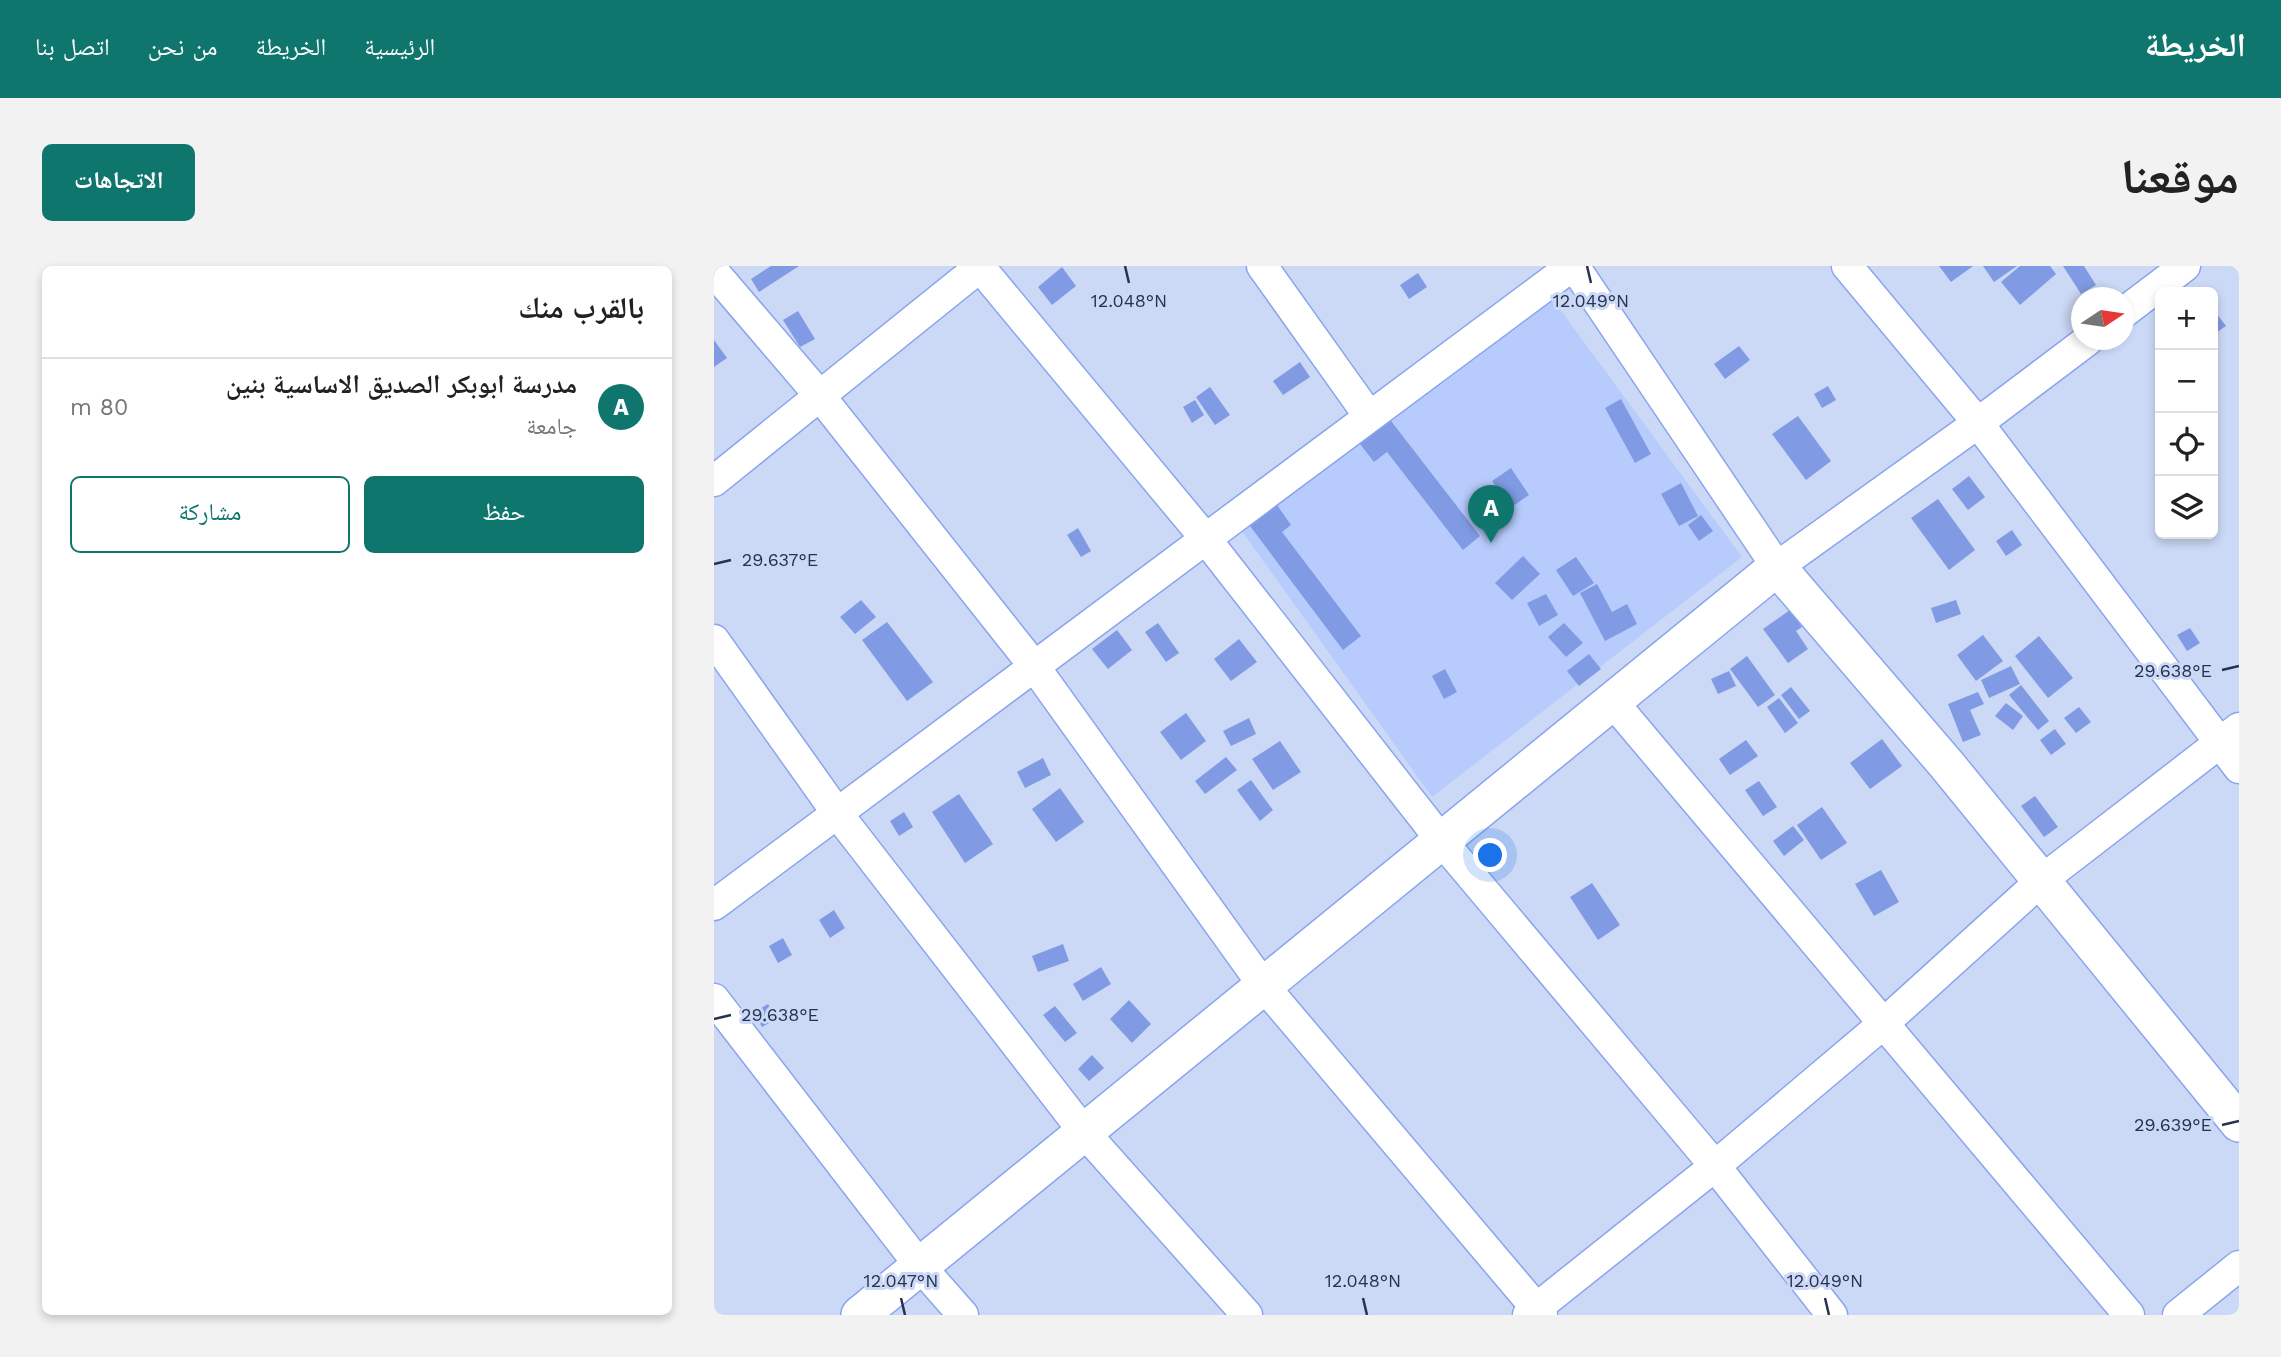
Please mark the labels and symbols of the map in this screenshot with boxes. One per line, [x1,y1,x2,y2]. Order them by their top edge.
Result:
north arrow [2071,287,2134,350]
text: 12.048°N [1091,290,1167,311]
text: 12.049°N [1553,290,1629,311]
pin: A [1468,485,1514,543]
text: 29.637°E [742,549,818,570]
text: 29.638°E [2134,660,2212,681]
your location [1473,838,1507,872]
text: 29.638°E [741,1004,819,1025]
text: 29.639°E [2134,1114,2212,1135]
text: 12.047°N [864,1270,938,1291]
text: 12.048°N [1325,1270,1401,1291]
text: 12.049°N [1787,1270,1863,1291]

